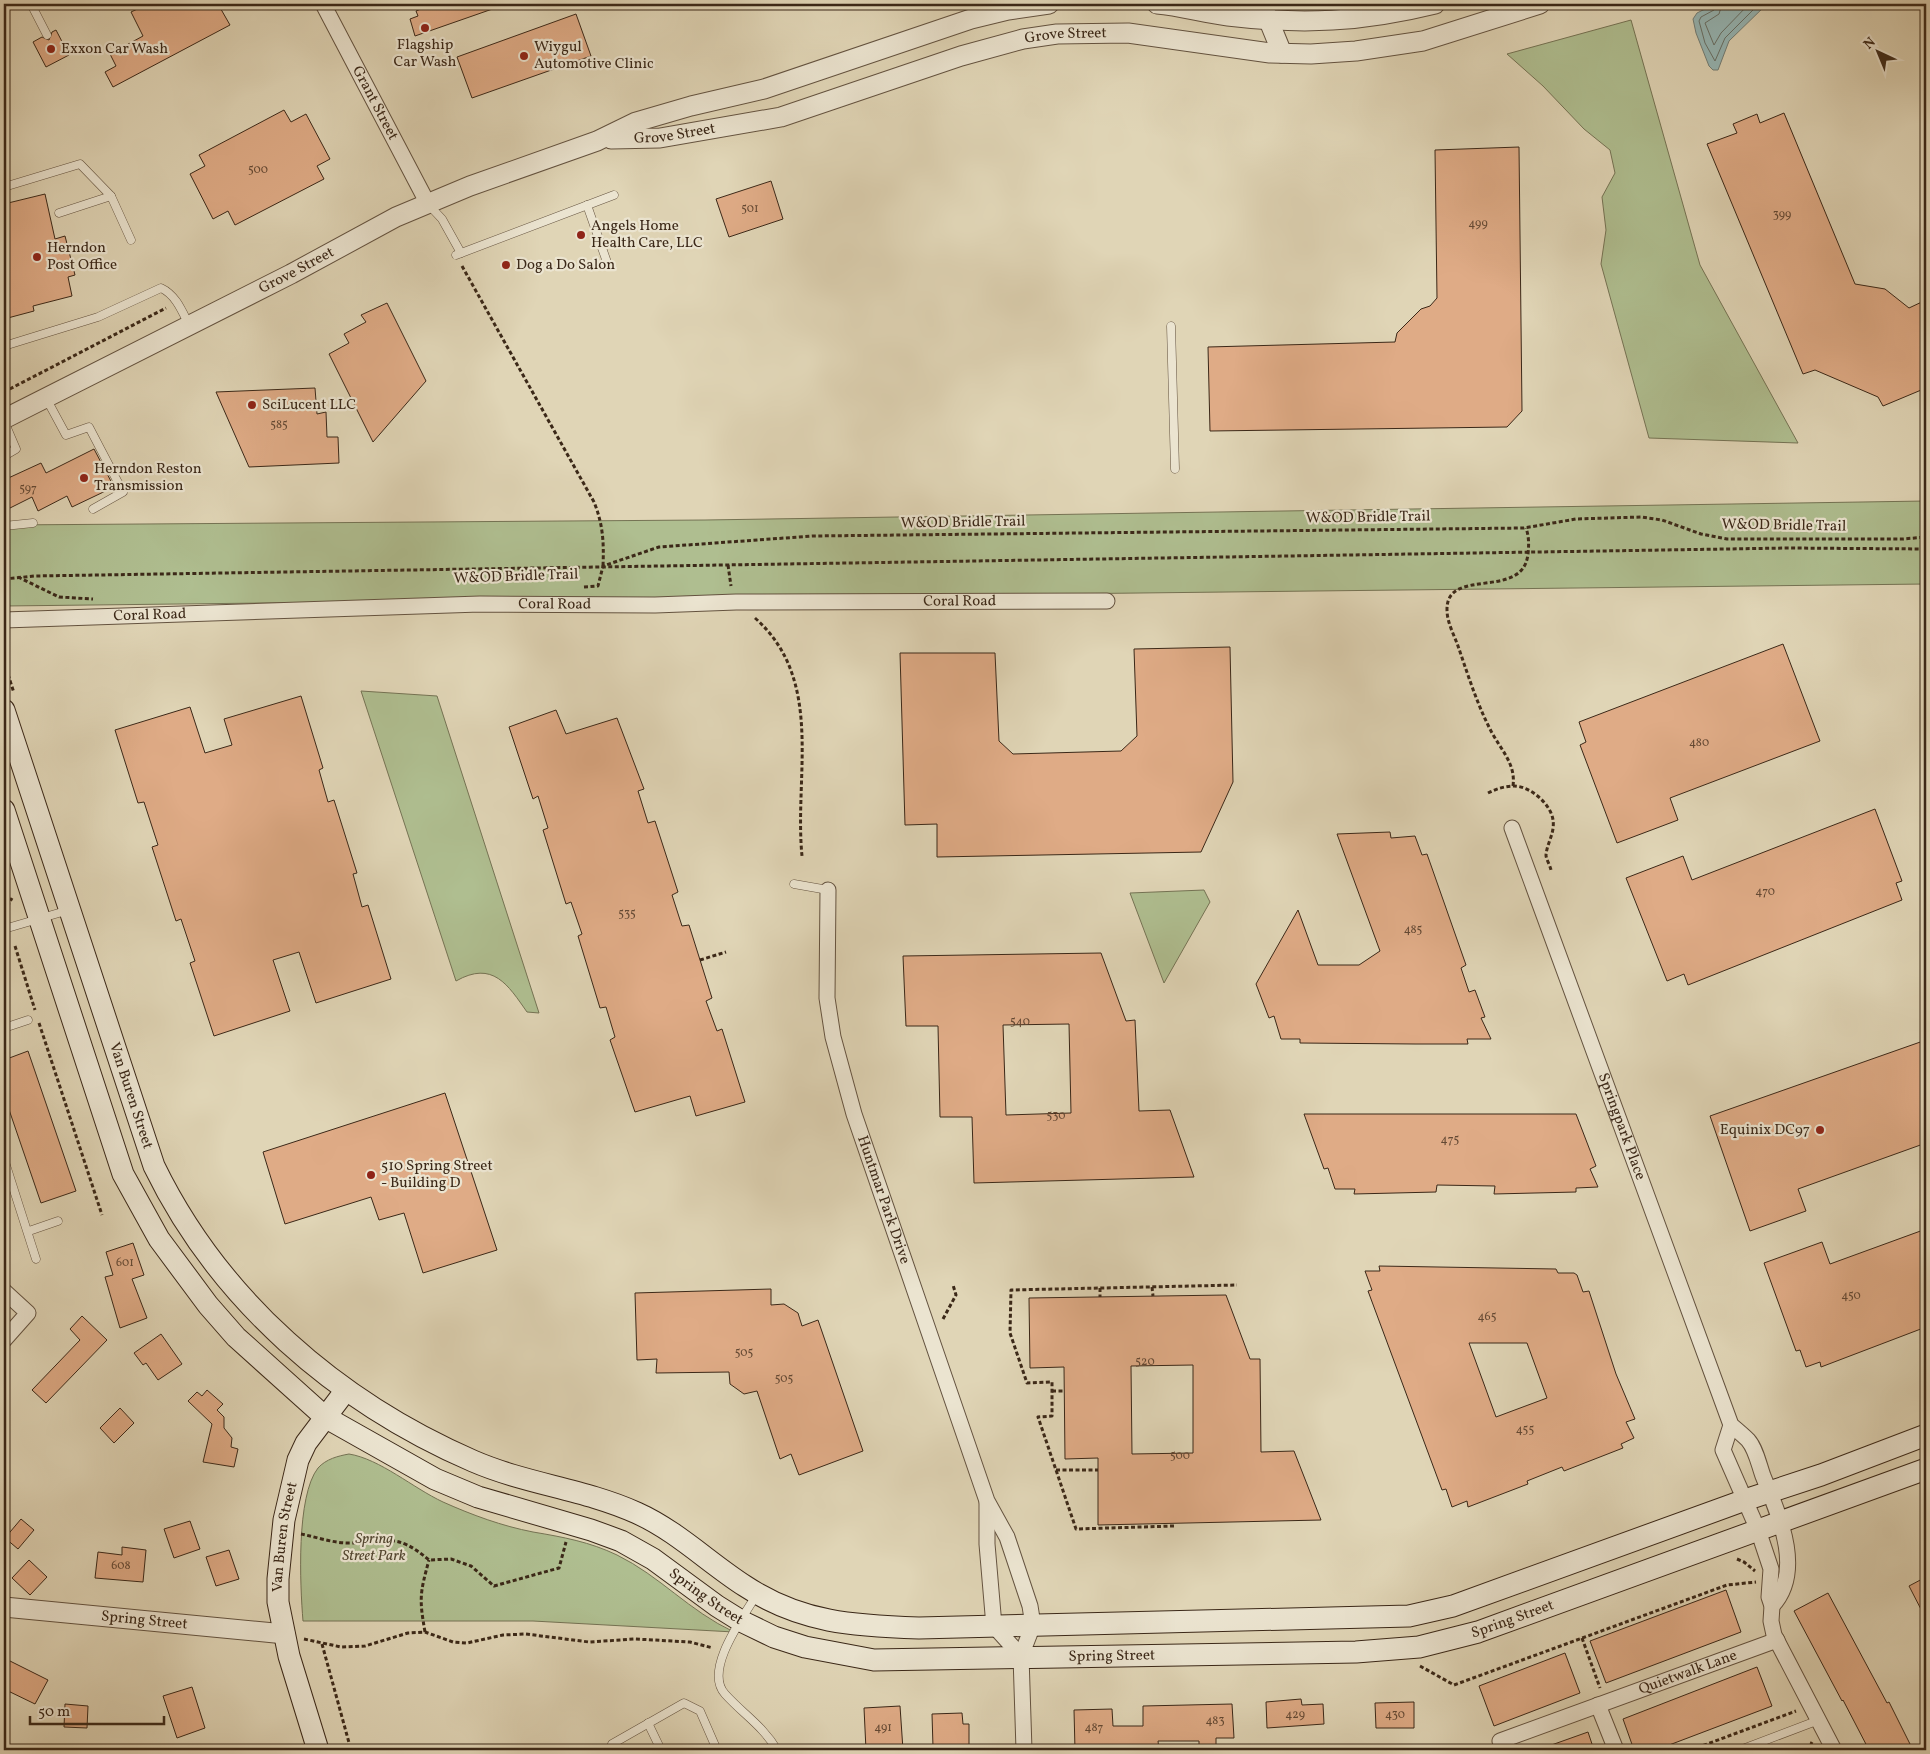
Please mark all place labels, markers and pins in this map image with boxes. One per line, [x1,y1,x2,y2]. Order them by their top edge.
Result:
marker: Flagship Car Wash [419,22,431,34]
place label: Flagship Car Wash [394,35,457,73]
place label: Wiygul Automotive Clinic [534,37,654,75]
place label: Exxon Car Wash [61,39,168,60]
marker: Exxon Car Wash [45,43,57,55]
marker: Wiygul Automotive Clinic [518,50,530,62]
place label: Angels Home Health Care, LLC [591,216,703,254]
marker: Angels Home Health Care, LLC [575,229,587,241]
place label: Herndon Post Office [47,238,117,276]
marker: Herndon Post Office [31,251,43,263]
place label: Dog a Do Salon [516,255,615,276]
marker: Dog a Do Salon [500,259,512,271]
place label: SciLucent LLC [262,395,356,416]
marker: SciLucent LLC [246,399,258,411]
place label: Herndon Reston Transmission [94,459,202,497]
marker: Herndon Reston Transmission [78,472,90,484]
place label: Equinix DC97 [1720,1120,1810,1141]
marker: Equinix DC97 [1814,1124,1826,1136]
place label: 510 Spring Street - Building D [381,1156,493,1194]
marker: 510 Spring Street - Building D [365,1169,377,1181]

